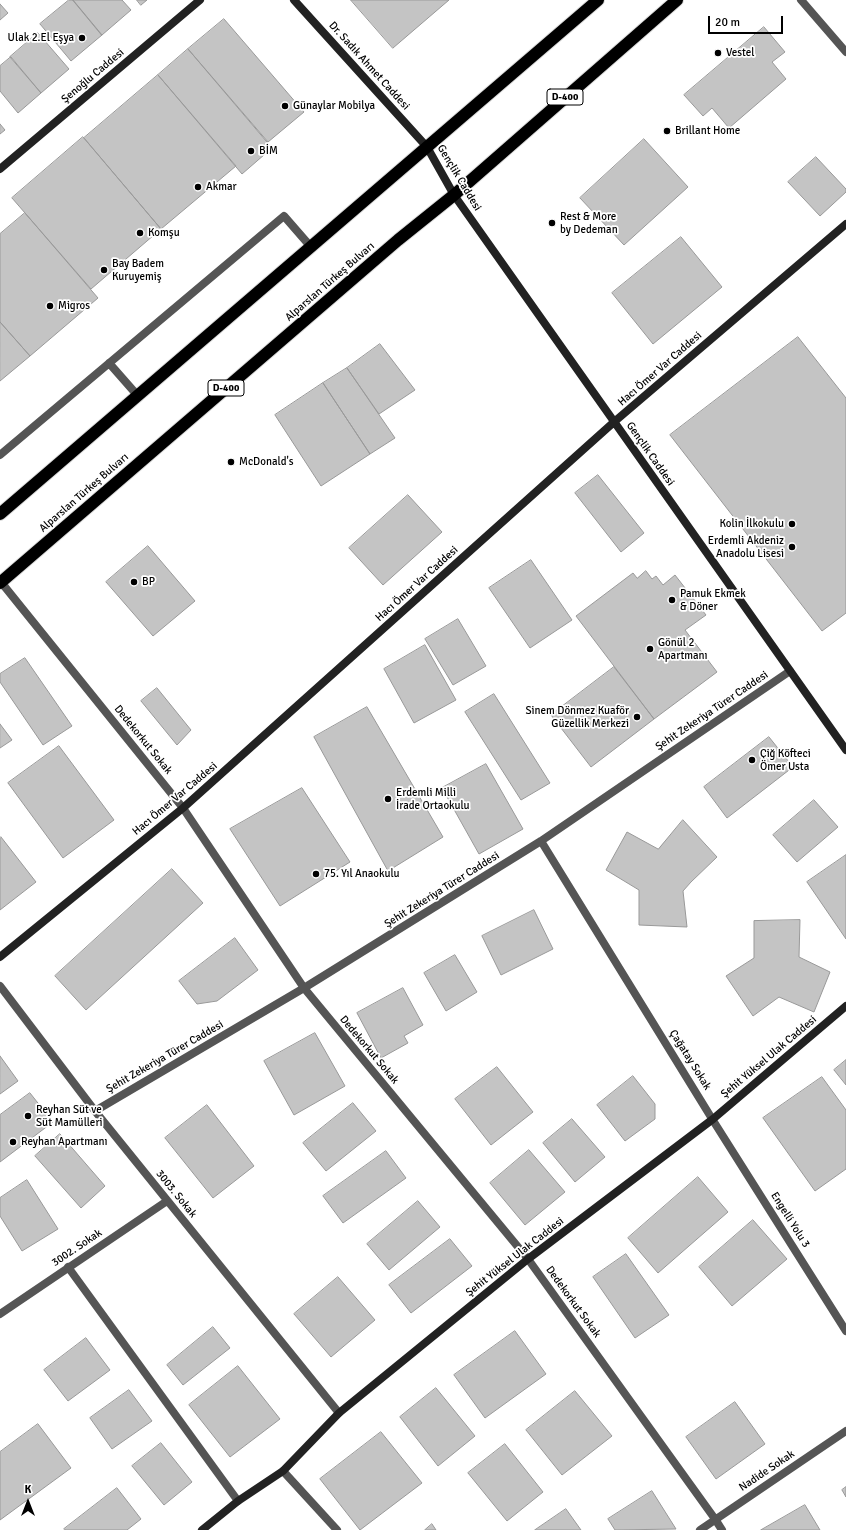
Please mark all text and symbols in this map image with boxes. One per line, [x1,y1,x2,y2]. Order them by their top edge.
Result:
scale bar [710,8,785,34]
text: 20 m [715,15,740,30]
street label: Dr. Sadık Ahmet Caddesi [326,19,412,113]
place label: Ulak 2.El Eşya [8,31,74,45]
marker: Ulak 2.El Eşya [77,33,87,43]
street label: Şenoğlu Caddesi [59,46,127,106]
place label: Vestel [726,46,755,60]
marker: Vestel [713,48,723,58]
road number: D-400 [547,89,583,105]
place label: Günaylar Mobilya [293,99,375,113]
marker: Günaylar Mobilya [280,101,290,111]
place label: Brillant Home [675,124,740,138]
marker: Brillant Home [662,126,672,136]
street label: Gençlik Caddesi [434,142,484,214]
place label: BİM [259,144,278,158]
marker: BİM [246,146,256,156]
place label: Akmar [206,180,237,194]
marker: Akmar [193,182,203,192]
place label: Rest & More by Dedeman [560,210,618,236]
marker: Rest & More by Dedeman [547,218,557,228]
place label: Komşu [148,226,180,240]
marker: Komşu [135,228,145,238]
street label: Alparslan Türkeş Bulvarı [283,240,377,324]
place label: Bay Badem Kuruyemiş [112,257,164,283]
marker: Bay Badem Kuruyemiş [99,265,109,275]
place label: Migros [58,299,90,313]
marker: Migros [45,301,55,311]
street label: Hacı Ömer Var Caddesi [615,329,705,409]
road number: D-400 [208,380,244,396]
street label: Gençlik Caddesi [623,420,677,488]
street label: Alparslan Türkeş Bulvarı [37,451,131,535]
place label: McDonald's [239,455,294,469]
marker: McDonald's [226,457,236,467]
place label: Kolin İlkokulu [719,517,784,531]
marker: Kolin İlkokulu [787,519,797,529]
place label: Erdemli Akdeniz Anadolu Lisesi [708,534,784,560]
marker: Erdemli Akdeniz Anadolu Lisesi [787,542,797,552]
street label: Hacı Ömer Var Caddesi [373,543,461,625]
place label: BP [142,575,155,589]
marker: BP [129,577,139,587]
place label: Pamuk Ekmek & Döner [680,587,746,613]
marker: Pamuk Ekmek & Döner [667,595,677,605]
place label: Gönül 2 Apartmanı [658,636,708,662]
marker: Gönül 2 Apartmanı [645,644,655,654]
street label: Şehit Zekeriya Türer Caddesi [653,668,771,754]
street label: Dedekorkut Sokak [111,703,175,777]
place label: Sinem Dönmez Kuaför Güzellik Merkezi [525,704,629,730]
marker: Sinem Dönmez Kuaför Güzellik Merkezi [632,712,642,722]
place label: Çiğ Köfteci Ömer Usta [760,747,811,773]
marker: Çiğ Köfteci Ömer Usta [747,755,757,765]
street label: Hacı Ömer Var Caddesi [130,760,220,838]
place label: Erdemli Milli İrade Ortaokulu [396,786,470,812]
marker: Erdemli Milli İrade Ortaokulu [383,794,393,804]
street label: Şehit Zekeriya Türer Caddesi [382,849,502,931]
place label: 75. Yıl Anaokulu [324,867,400,881]
marker: 75. Yıl Anaokulu [311,869,321,879]
street label: Dedekorkut Sokak [337,1013,401,1087]
street label: Şehit Yüksel Ulak Caddesi [719,1013,819,1101]
street label: Şehit Zekeriya Türer Caddesi [104,1018,226,1096]
street label: Çağatay Sokak [666,1027,714,1093]
place label: Reyhan Süt ve Süt Mamülleri [36,1103,103,1129]
marker: Reyhan Süt ve Süt Mamülleri [23,1111,33,1121]
place label: Reyhan Apartmanı [21,1135,108,1149]
marker: Reyhan Apartmanı [8,1137,18,1147]
street label: 3003. Sokak [153,1167,199,1221]
street label: Engelli Yolu 3 [768,1190,812,1250]
street label: Şehit Yüksel Ulak Caddesi [463,1215,567,1299]
street label: 3002. Sokak [49,1226,105,1270]
street label: Dedekorkut Sokak [543,1264,603,1340]
street label: Nadide Sokak [737,1448,797,1494]
north arrow [8,1482,48,1522]
text: K [25,1483,31,1496]

